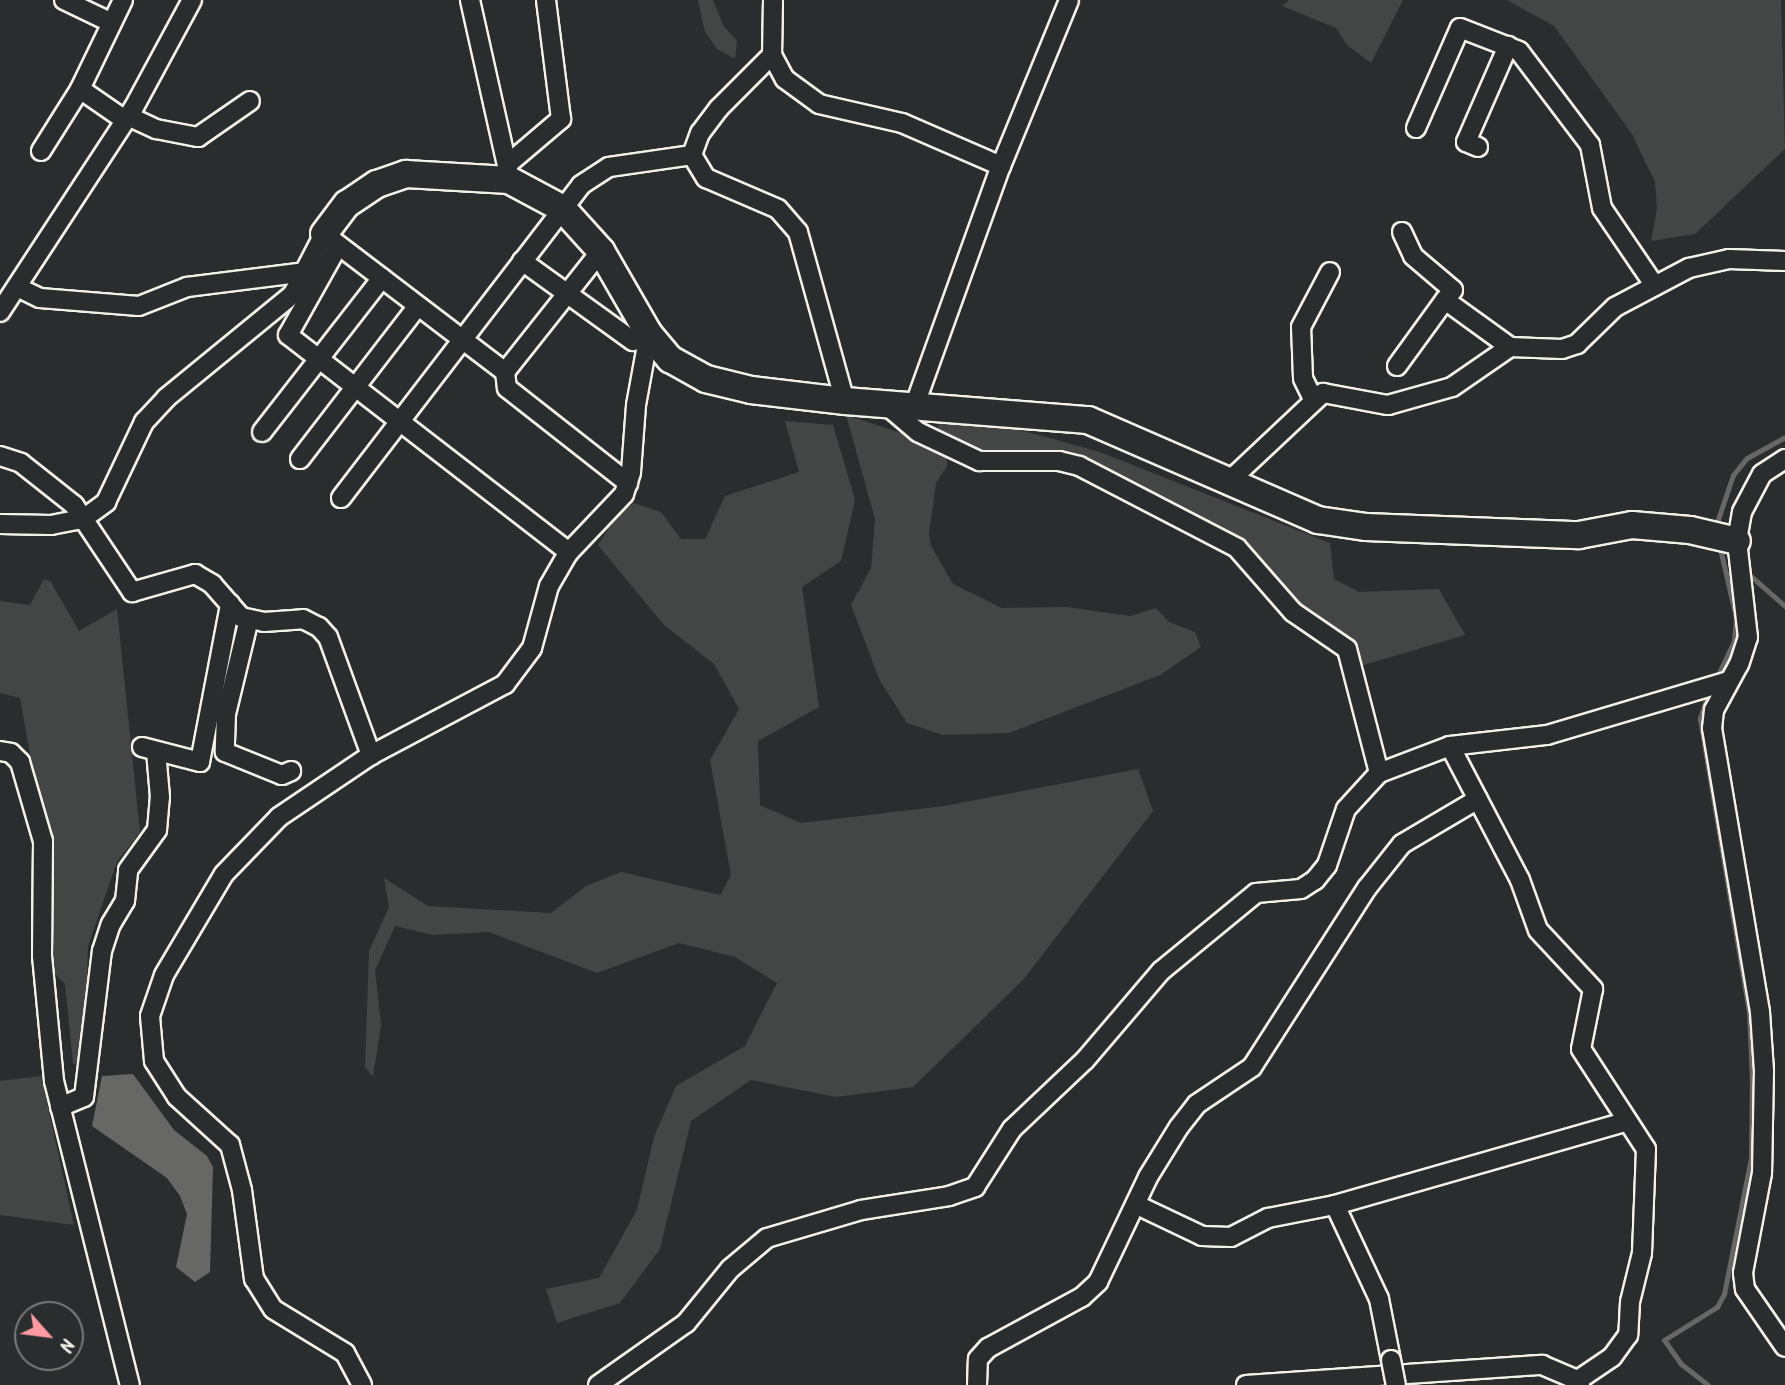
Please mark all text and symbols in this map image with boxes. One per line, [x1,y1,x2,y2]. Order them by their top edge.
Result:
north arrow [14,1301,84,1371]
text: N [50,1333,82,1357]

